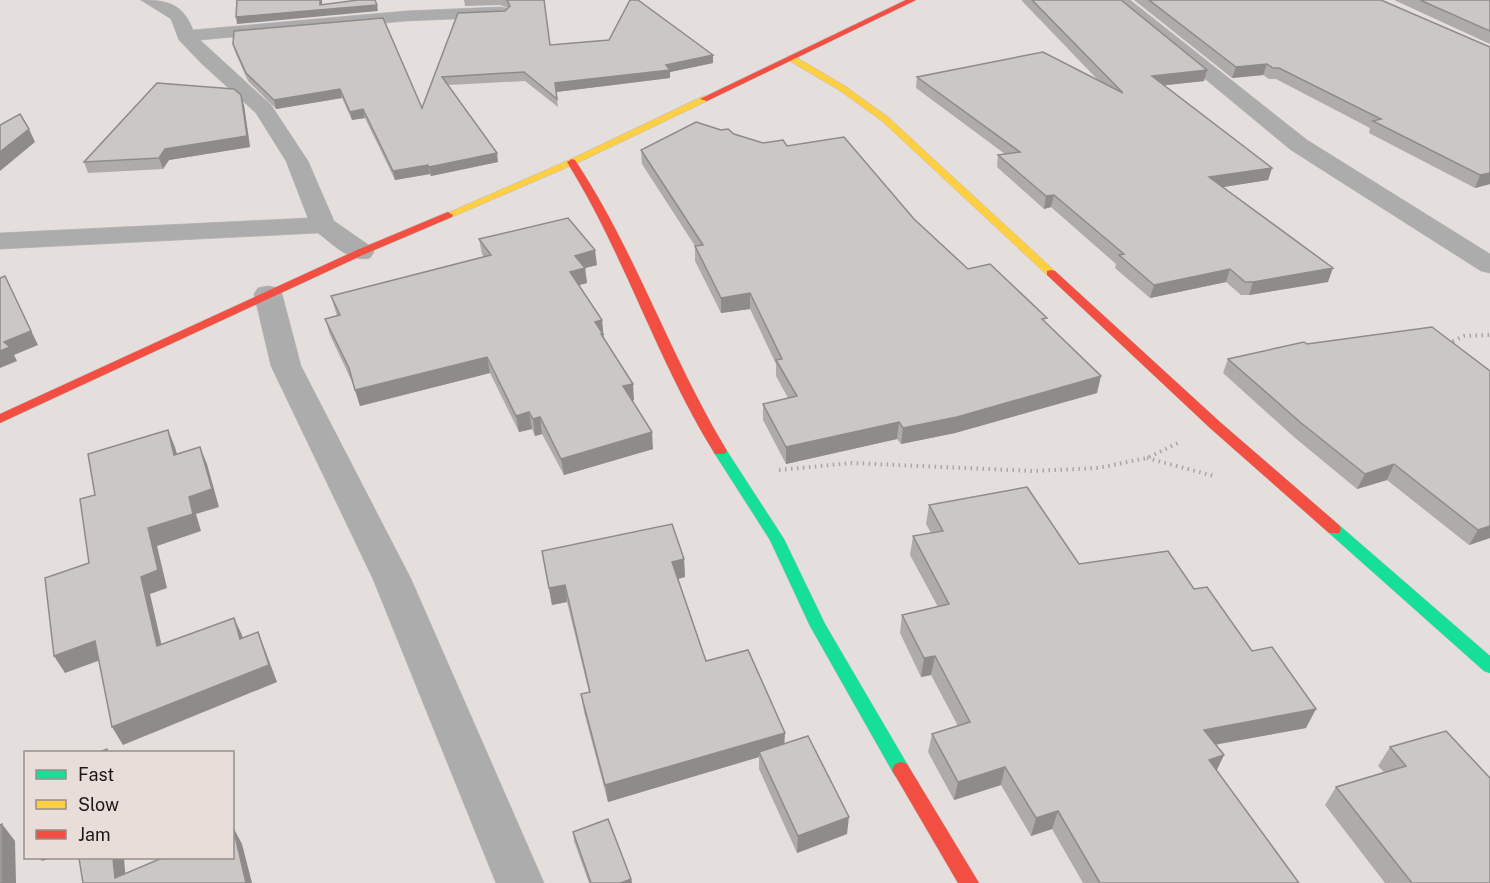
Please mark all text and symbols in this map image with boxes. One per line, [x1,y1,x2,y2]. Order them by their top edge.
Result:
legend [24,751,234,859]
text: Fast [78,764,114,785]
text: Slow [78,794,119,815]
text: Jam [78,824,111,845]

